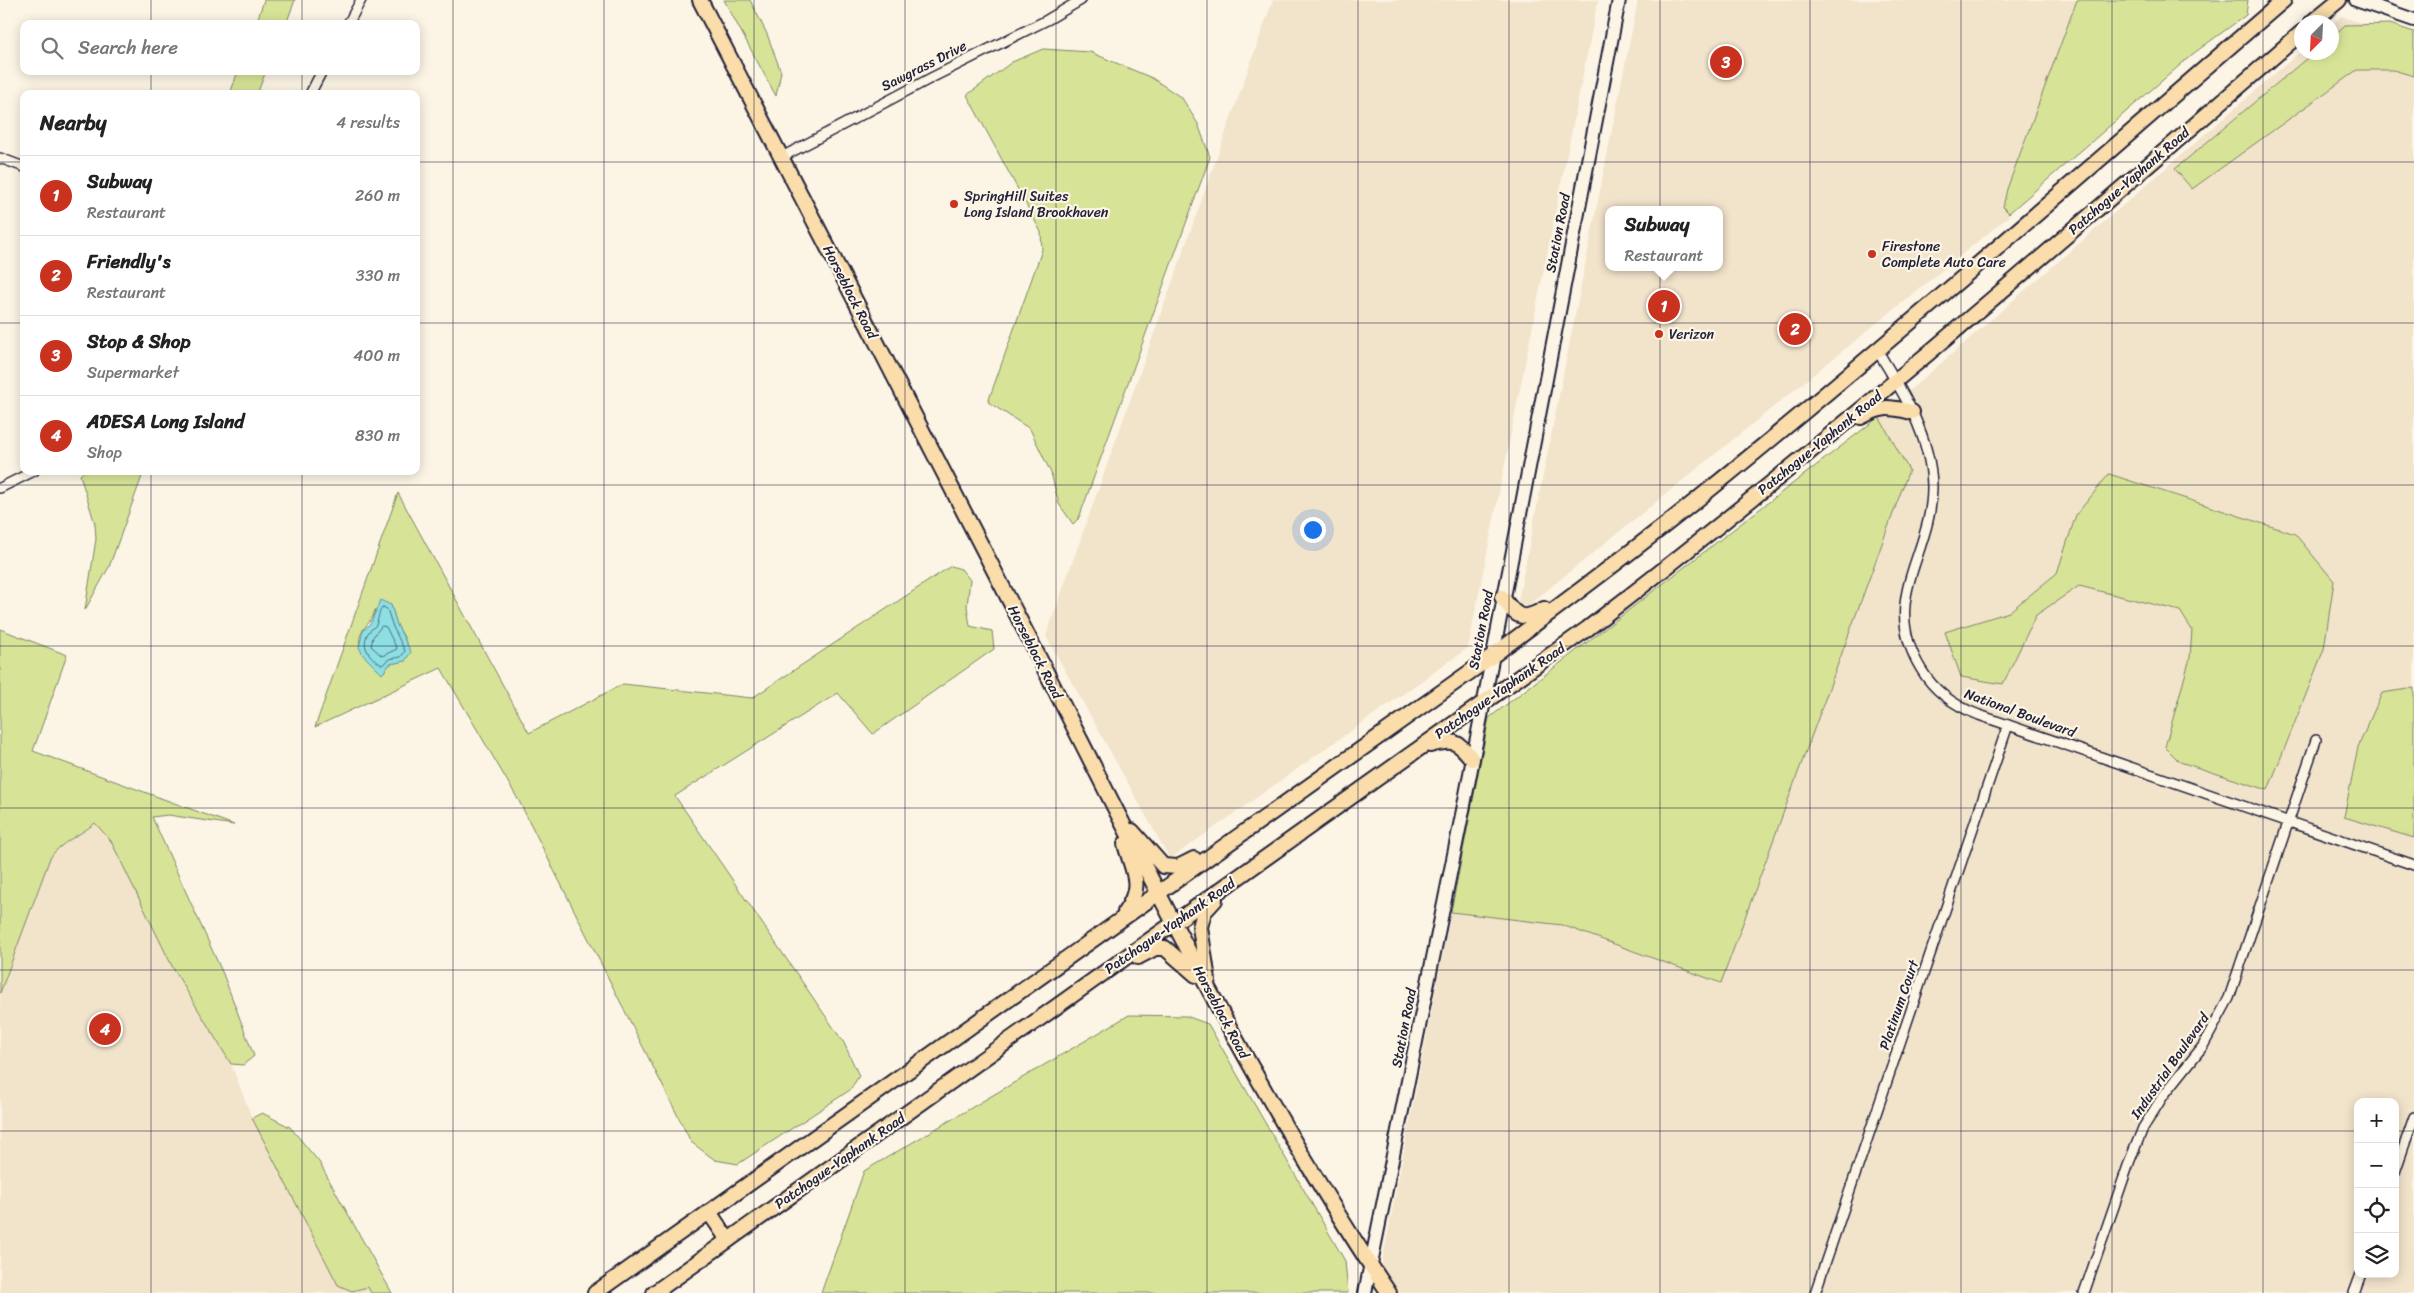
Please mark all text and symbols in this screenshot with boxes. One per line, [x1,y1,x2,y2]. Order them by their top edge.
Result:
north arrow [2294,15,2339,60]
search box [20,20,420,75]
text: Search here [78,31,178,64]
icon: search [38,34,66,62]
street label: Sawgrass Drive [877,34,971,98]
pin: 3 [1710,43,1742,81]
text: Nearby [40,104,106,142]
text: 4 results [336,108,400,137]
street label: Patchogue-Yaphank Road [2062,120,2197,241]
text: Subway [87,165,152,198]
text: 1 [53,181,59,210]
text: 260 m [355,181,400,210]
place label: SpringHill Suites Long Island Brookhaven [964,184,1109,225]
street label: Station Road [1538,190,1578,275]
text: Restaurant [87,198,166,227]
marker: SpringHill Suites Long Island Brookhaven [948,198,960,210]
popup [1605,206,1723,271]
text: Subway [1624,208,1689,241]
place label: Firestone Complete Auto Care [1882,234,2006,275]
street label: Horseblock Road [816,240,885,345]
text: Restaurant [1624,241,1704,270]
text: Friendly's [87,245,171,278]
marker: Firestone Complete Auto Care [1866,248,1878,260]
text: 2 [51,261,61,290]
text: 330 m [356,261,400,290]
text: Restaurant [87,278,166,307]
pin: 1 [1648,287,1680,325]
pin: 2 [1779,310,1811,348]
place label: Verizon [1669,322,1715,347]
text: Stop & Shop [87,325,190,358]
marker: Verizon [1653,328,1665,340]
text: 3 [52,341,60,370]
text: 400 m [353,341,400,370]
text: Supermarket [87,358,179,387]
street label: Patchogue-Yaphank Road [1752,383,1889,501]
text: ADESA Long Island [87,405,244,438]
text: 4 [51,421,61,450]
text: 830 m [355,421,400,450]
text: Shop [87,438,122,467]
your location [1300,517,1326,543]
street label: Station Road [1461,587,1501,672]
street label: Horseblock Road [1001,600,1070,705]
street label: Patchogue-Yaphank Road [1429,635,1572,746]
street label: National Boulevard [1961,681,2081,745]
street label: Patchogue-Yaphank Road [1099,870,1242,981]
street label: Platinum Court [1872,955,1927,1053]
street label: Horseblock Road [1186,961,1257,1065]
street label: Station Road [1384,985,1424,1070]
street label: Industrial Boulevard [2123,1006,2217,1125]
pin: 4 [89,1010,121,1048]
map controls [2354,1098,2399,1278]
button: + [2354,1098,2399,1143]
street label: Patchogue-Yaphank Road [769,1105,912,1216]
button: − [2354,1143,2399,1188]
button: locate [2354,1188,2399,1233]
button: layers [2354,1233,2399,1278]

